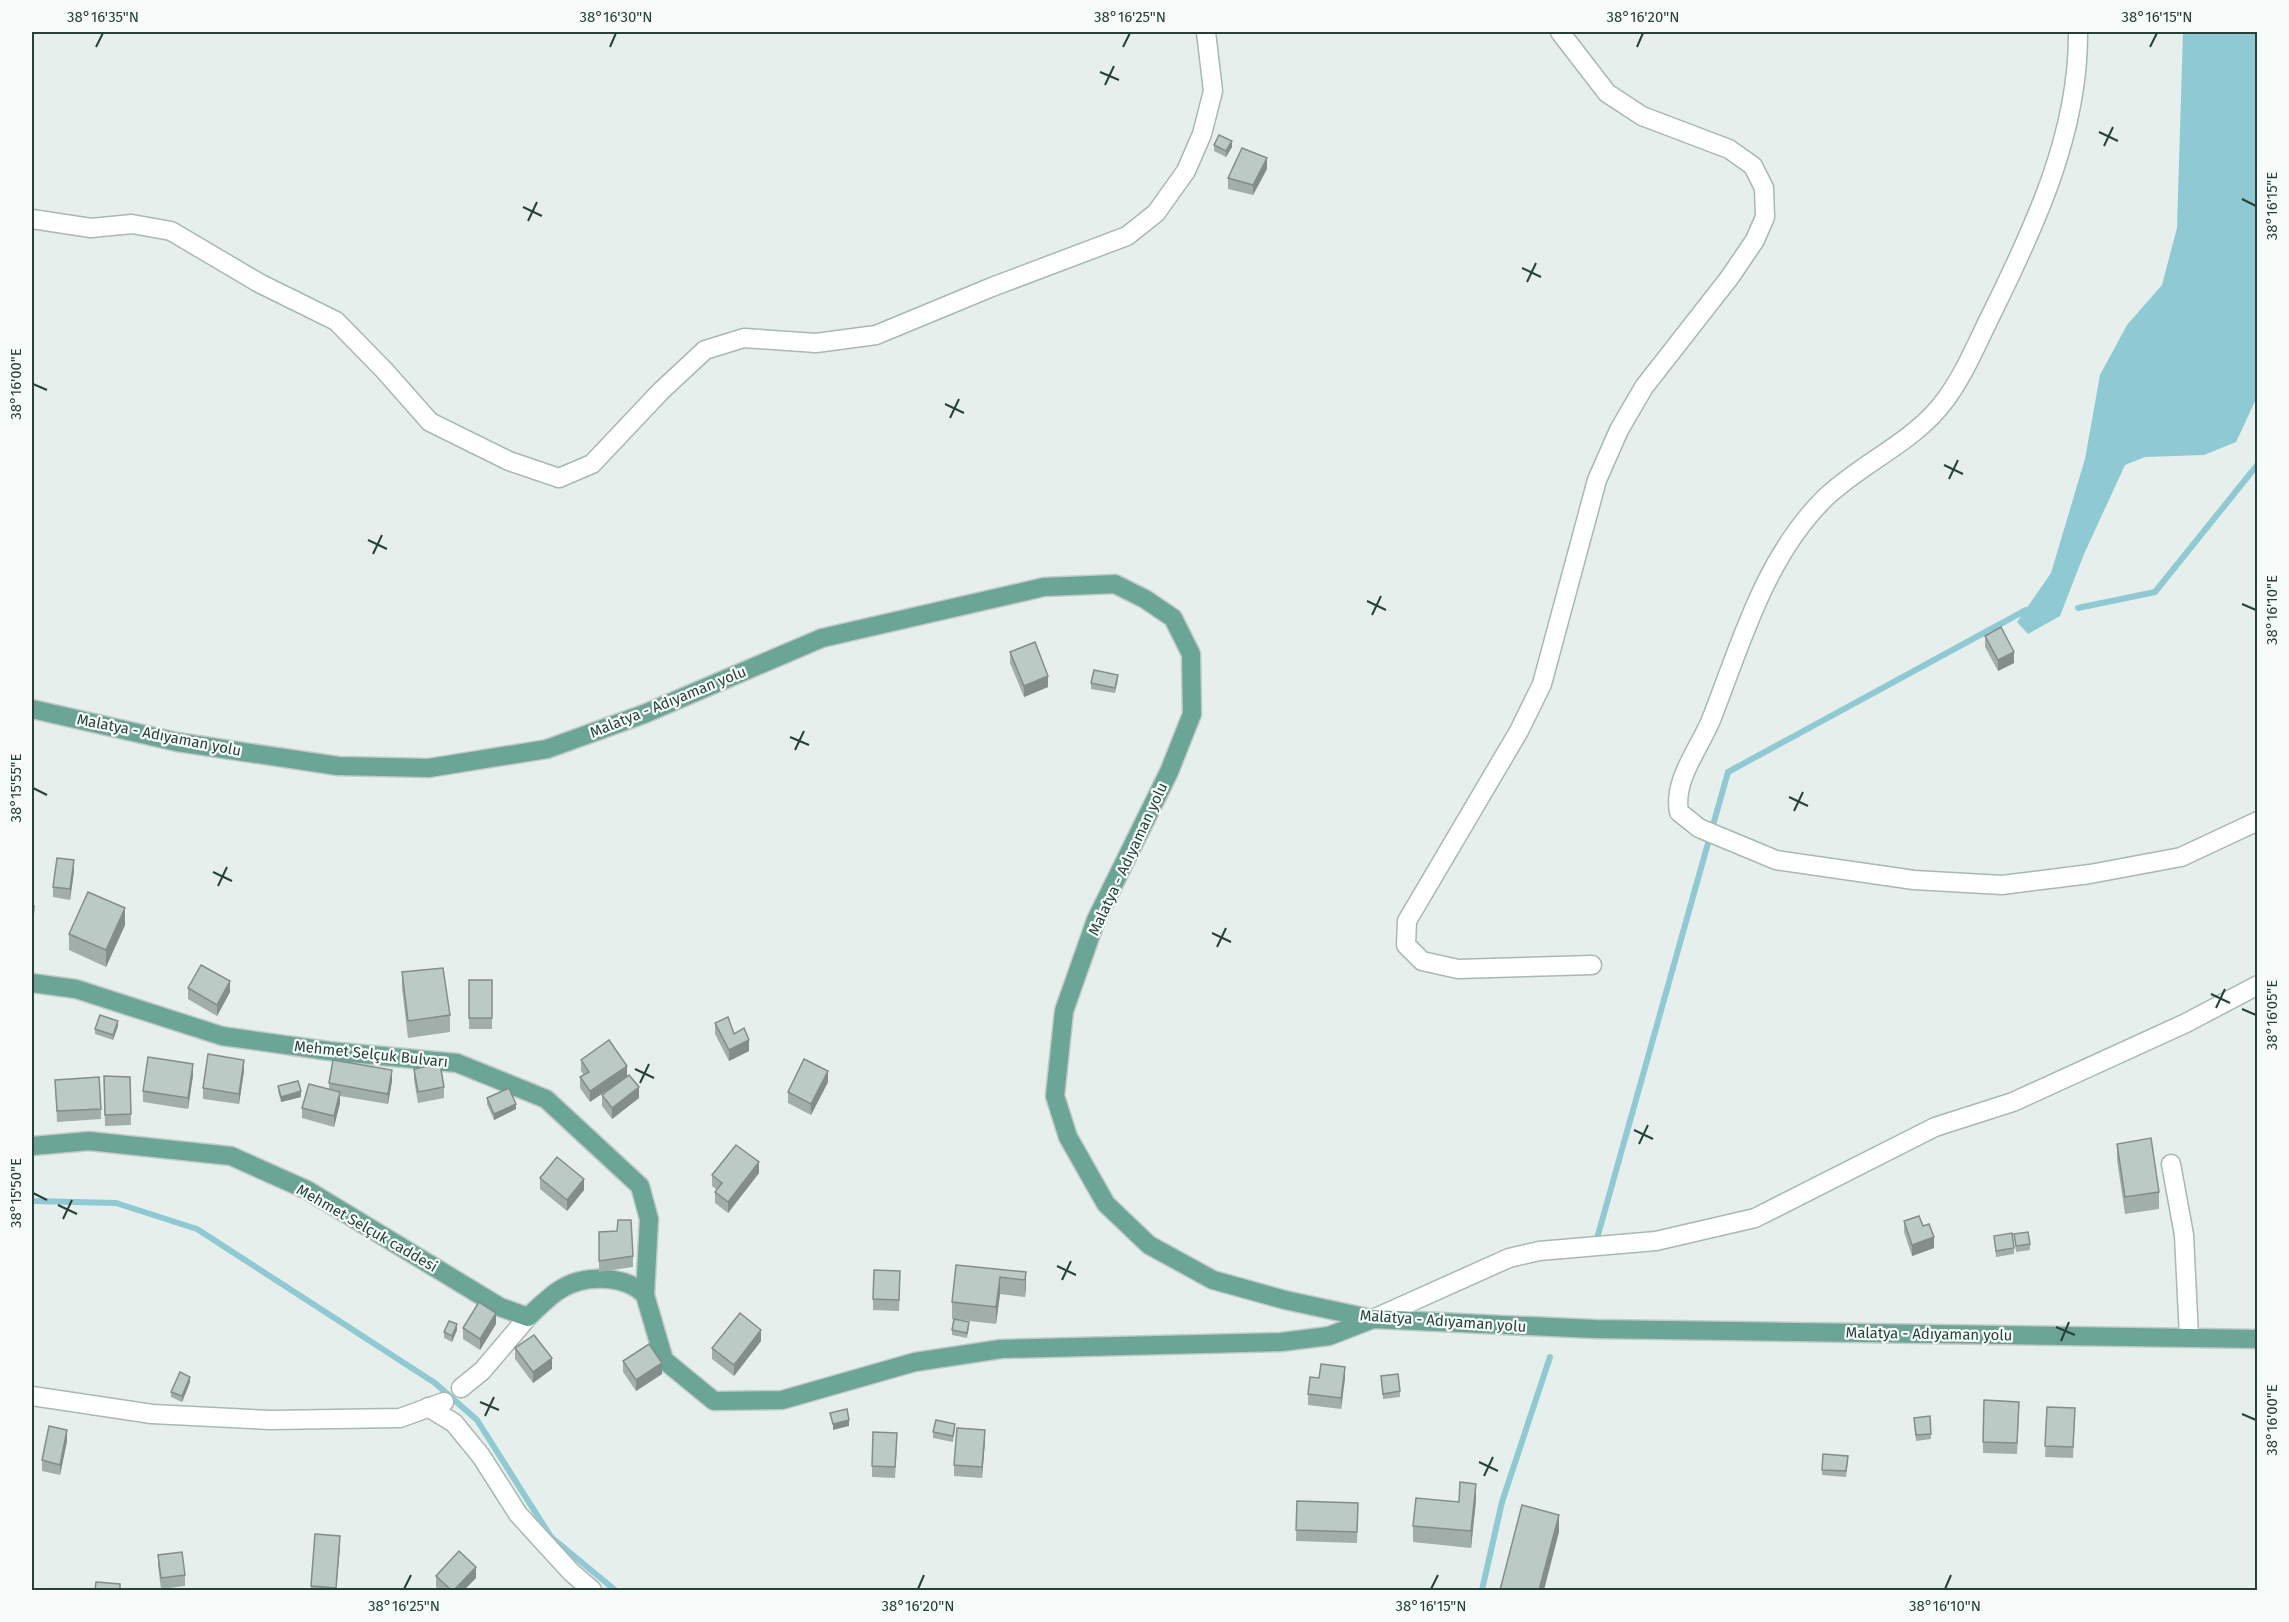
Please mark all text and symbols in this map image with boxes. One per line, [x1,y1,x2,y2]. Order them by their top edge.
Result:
text: 38°16'35"N [67,8,139,26]
text: 38°16'30"N [579,8,653,26]
text: 38°16'25"N [1094,8,1166,26]
text: 38°16'20"N [1607,8,1679,26]
text: 38°16'15"N [2122,8,2192,26]
text: 38°16'15"E [2263,172,2281,240]
text: 38°16'00"E [7,348,25,420]
text: 38°16'10"E [2263,575,2281,645]
street label: Malatya - Adıyaman yolu [587,662,749,742]
street label: Malatya - Adıyaman yolu [75,710,243,760]
text: 38°15'55"E [7,754,25,822]
street label: Malatya - Adıyaman yolu [1085,780,1171,938]
text: 38°16'05"E [2263,980,2281,1050]
street label: Mehmet Selçuk Bulvarı [293,1037,449,1071]
text: 38°15'50"E [7,1158,25,1228]
street label: Mehmet Selçuk caddesi [293,1180,441,1276]
street label: Malatya - Adıyaman yolu [1359,1306,1527,1336]
street label: Malatya - Adıyaman yolu [1845,1324,2013,1344]
text: 38°16'00"E [2263,1384,2281,1456]
text: 38°16'25"N [368,1597,440,1615]
text: 38°16'20"N [882,1597,954,1615]
text: 38°16'15"N [1396,1597,1466,1615]
text: 38°16'10"N [1909,1597,1981,1615]

